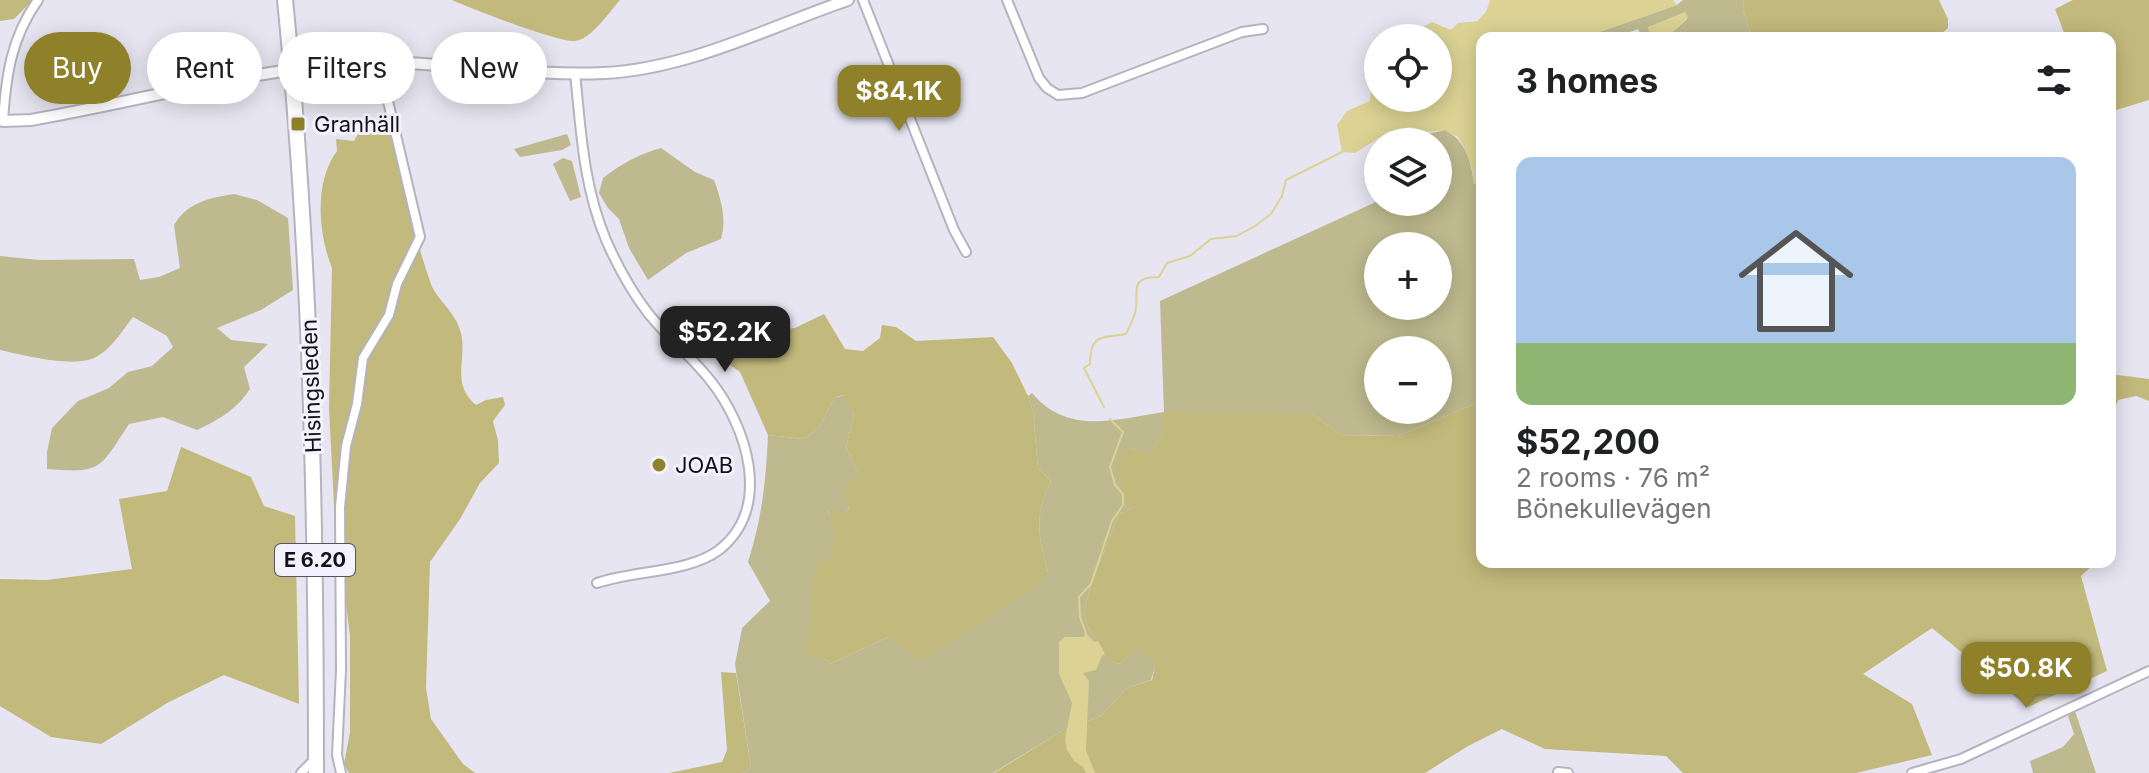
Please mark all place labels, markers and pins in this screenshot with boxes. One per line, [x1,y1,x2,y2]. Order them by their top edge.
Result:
pin: $84.1K [834,65,964,133]
place label: Granhäll [314,111,400,137]
marker: Granhäll [289,115,307,133]
pin: $52.2K [660,306,790,374]
place label: JOAB [675,452,733,478]
marker: JOAB [650,456,668,474]
pin: $50.8K [1961,642,2091,710]

